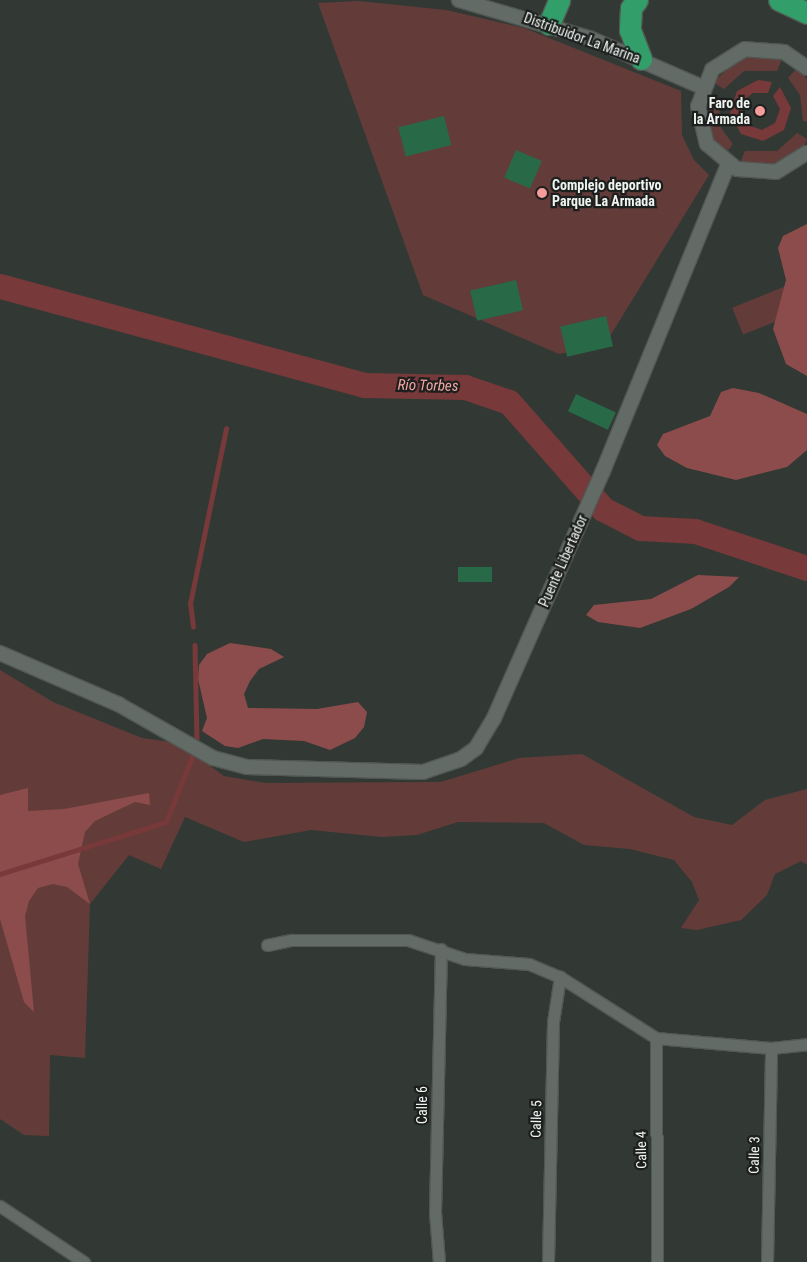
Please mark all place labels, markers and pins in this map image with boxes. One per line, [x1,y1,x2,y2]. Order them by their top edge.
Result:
place label: Faro de la Armada [693,95,750,128]
marker: Faro de la Armada [754,105,766,117]
place label: Complejo deportivo Parque La Armada [552,177,662,210]
marker: Complejo deportivo Parque La Armada [536,187,548,199]

